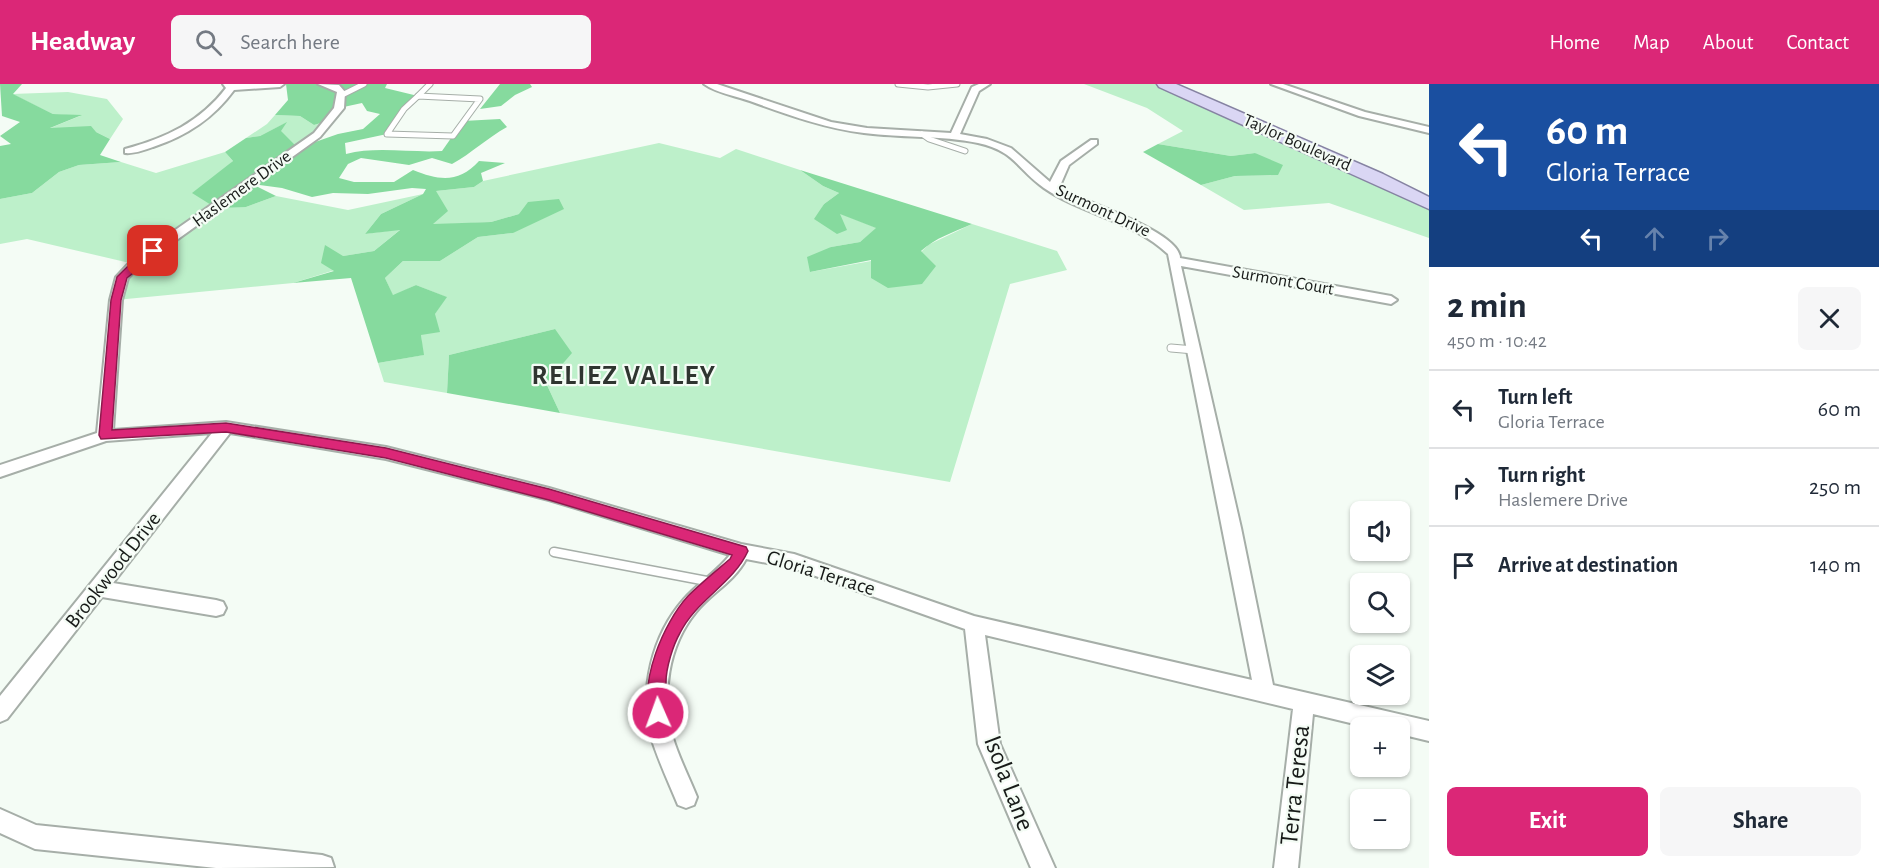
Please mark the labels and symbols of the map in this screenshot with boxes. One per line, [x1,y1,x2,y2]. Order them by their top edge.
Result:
street label: Taylor Boulevard [1240,111,1354,175]
street label: Haslemere Drive [189,147,295,231]
street label: Surmont Drive [1053,181,1153,241]
pin [127,225,178,276]
street label: Surmont Court [1231,263,1335,299]
district label: RELIEZ VALLEY [532,362,716,389]
street label: Brookwood Drive [61,508,165,632]
street label: Gloria Terrace [764,547,878,599]
position arrow [626,681,690,745]
street label: Terra Teresa [1276,724,1314,846]
street label: Isola Lane [979,732,1039,834]

